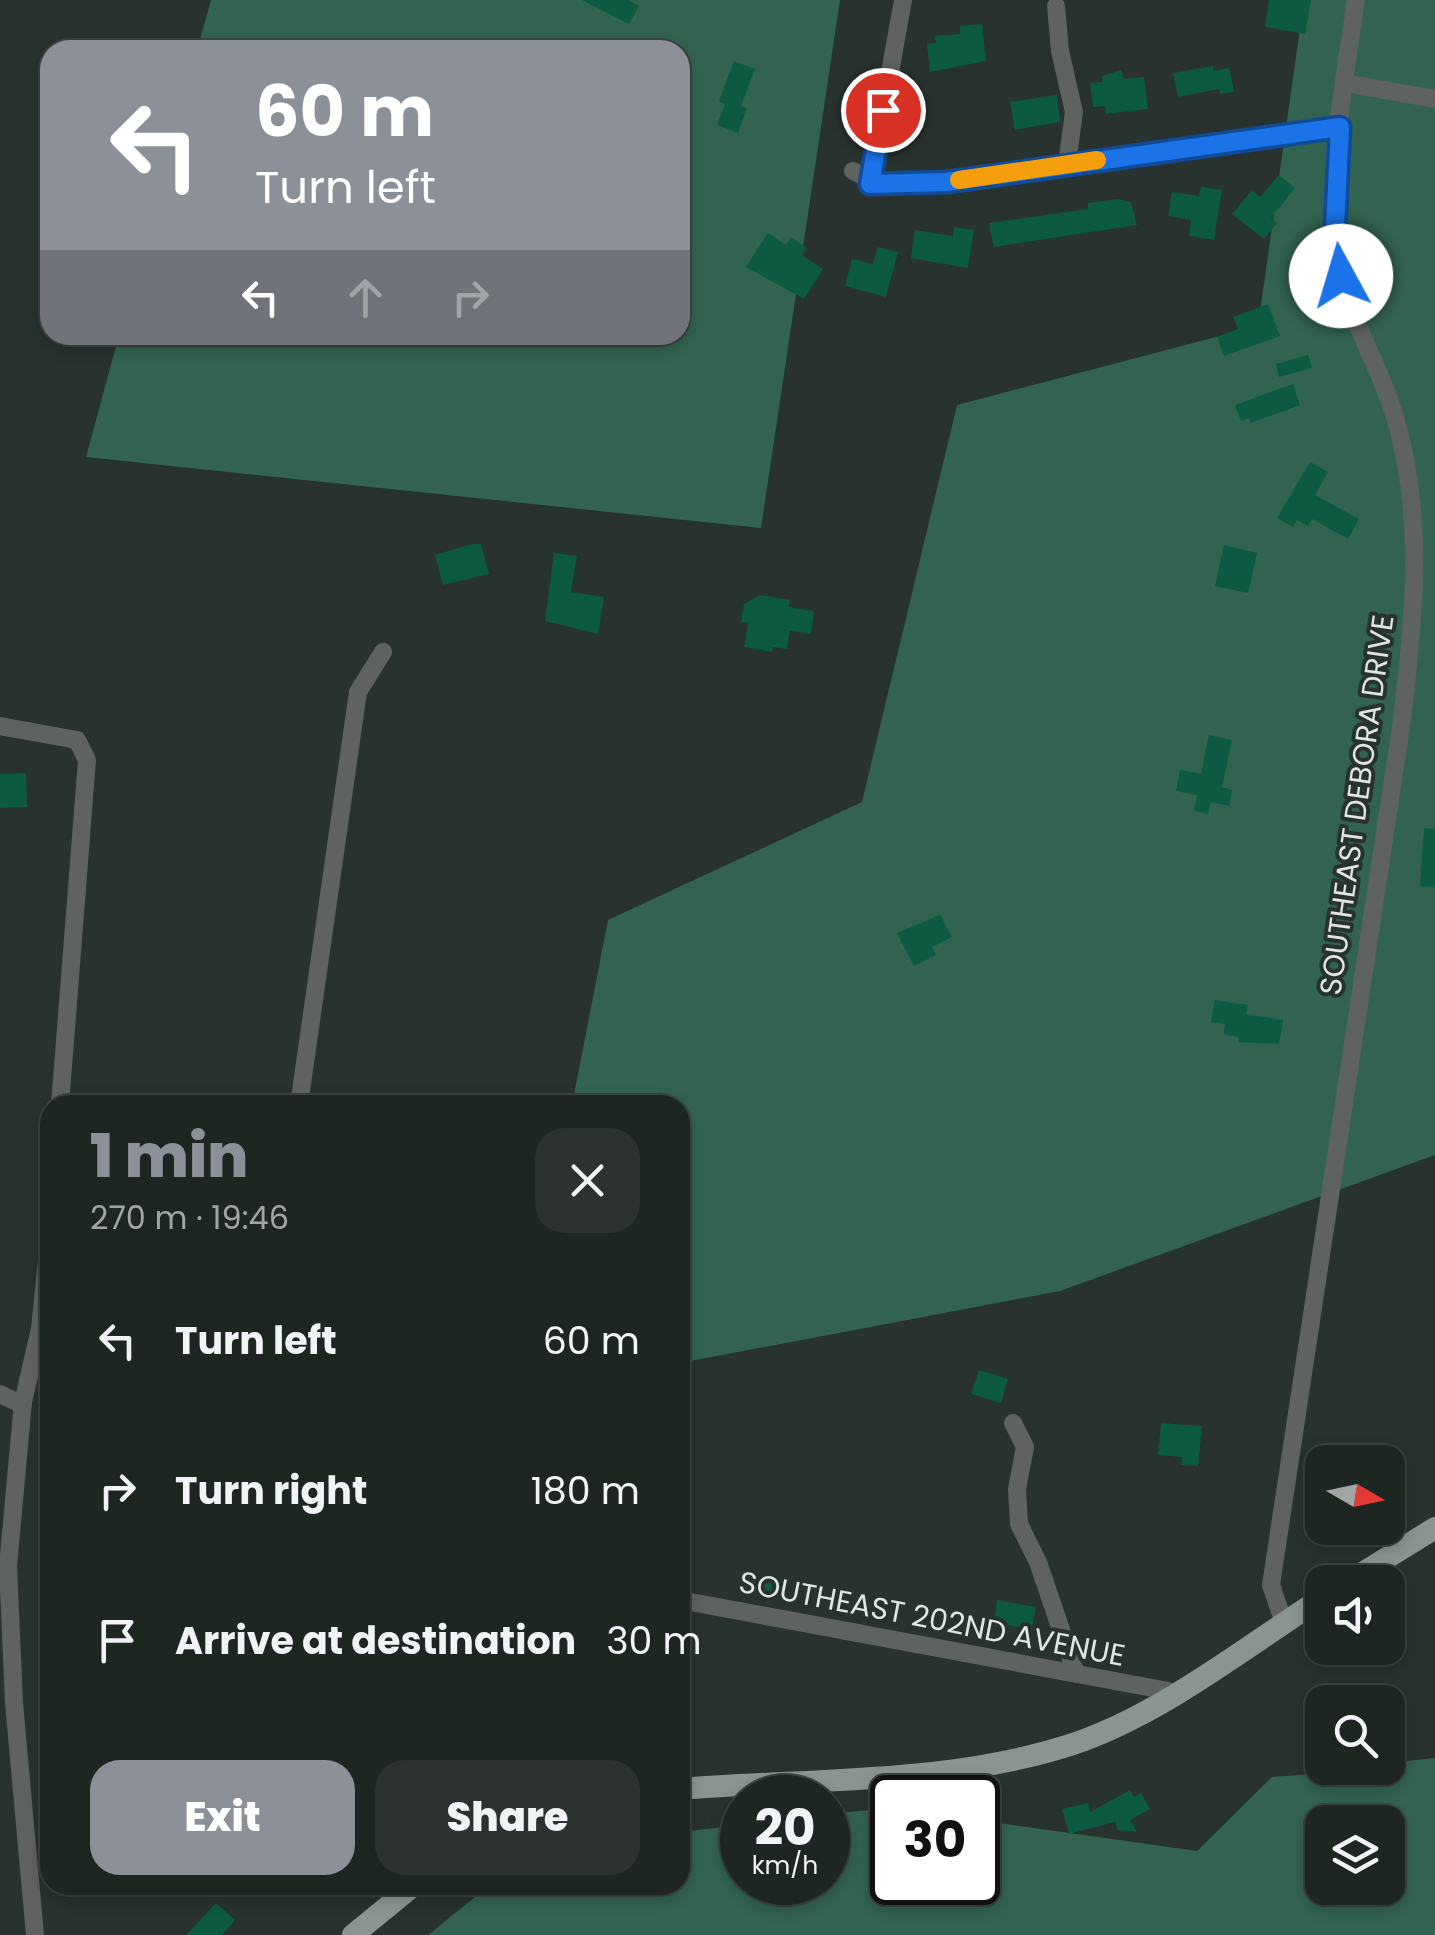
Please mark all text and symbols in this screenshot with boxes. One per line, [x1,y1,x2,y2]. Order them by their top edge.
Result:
text: 60 m [255,62,434,161]
pin [841,68,926,153]
icon: left [90,80,220,210]
icon: arrive [856,83,911,138]
text: Turn left [255,156,436,219]
position arrow [1289,224,1393,328]
icon: left [233,270,288,325]
icon: ahead [338,270,393,325]
icon: right [443,270,498,325]
street label: SOUTHEAST DEBORA DRIVE [1309,612,1404,998]
text: 1 min [90,1114,248,1198]
button: close [535,1128,640,1233]
text: 270 m · 19:46 [90,1195,289,1240]
icon: left [90,1313,145,1368]
text: Turn left [175,1314,337,1367]
text: 60 m [543,1314,640,1367]
north arrow [1305,1445,1405,1545]
map controls [1305,1445,1405,1905]
icon: right [90,1463,145,1518]
text: Turn right [175,1464,367,1517]
text: 180 m [531,1464,640,1517]
street label: SOUTHEAST 202ND AVENUE [736,1560,1129,1677]
button: sound [1305,1565,1405,1665]
icon: arrive [90,1613,145,1668]
text: Arrive at destination [175,1614,576,1667]
text: 30 m [606,1614,702,1667]
button: search [1305,1685,1405,1785]
button: Exit [90,1760,355,1875]
button: Share [375,1760,640,1875]
speed limit sign: 30 [870,1775,1000,1905]
text: 20 [754,1792,816,1863]
button: layers [1305,1805,1405,1905]
text: km/h [752,1848,818,1883]

